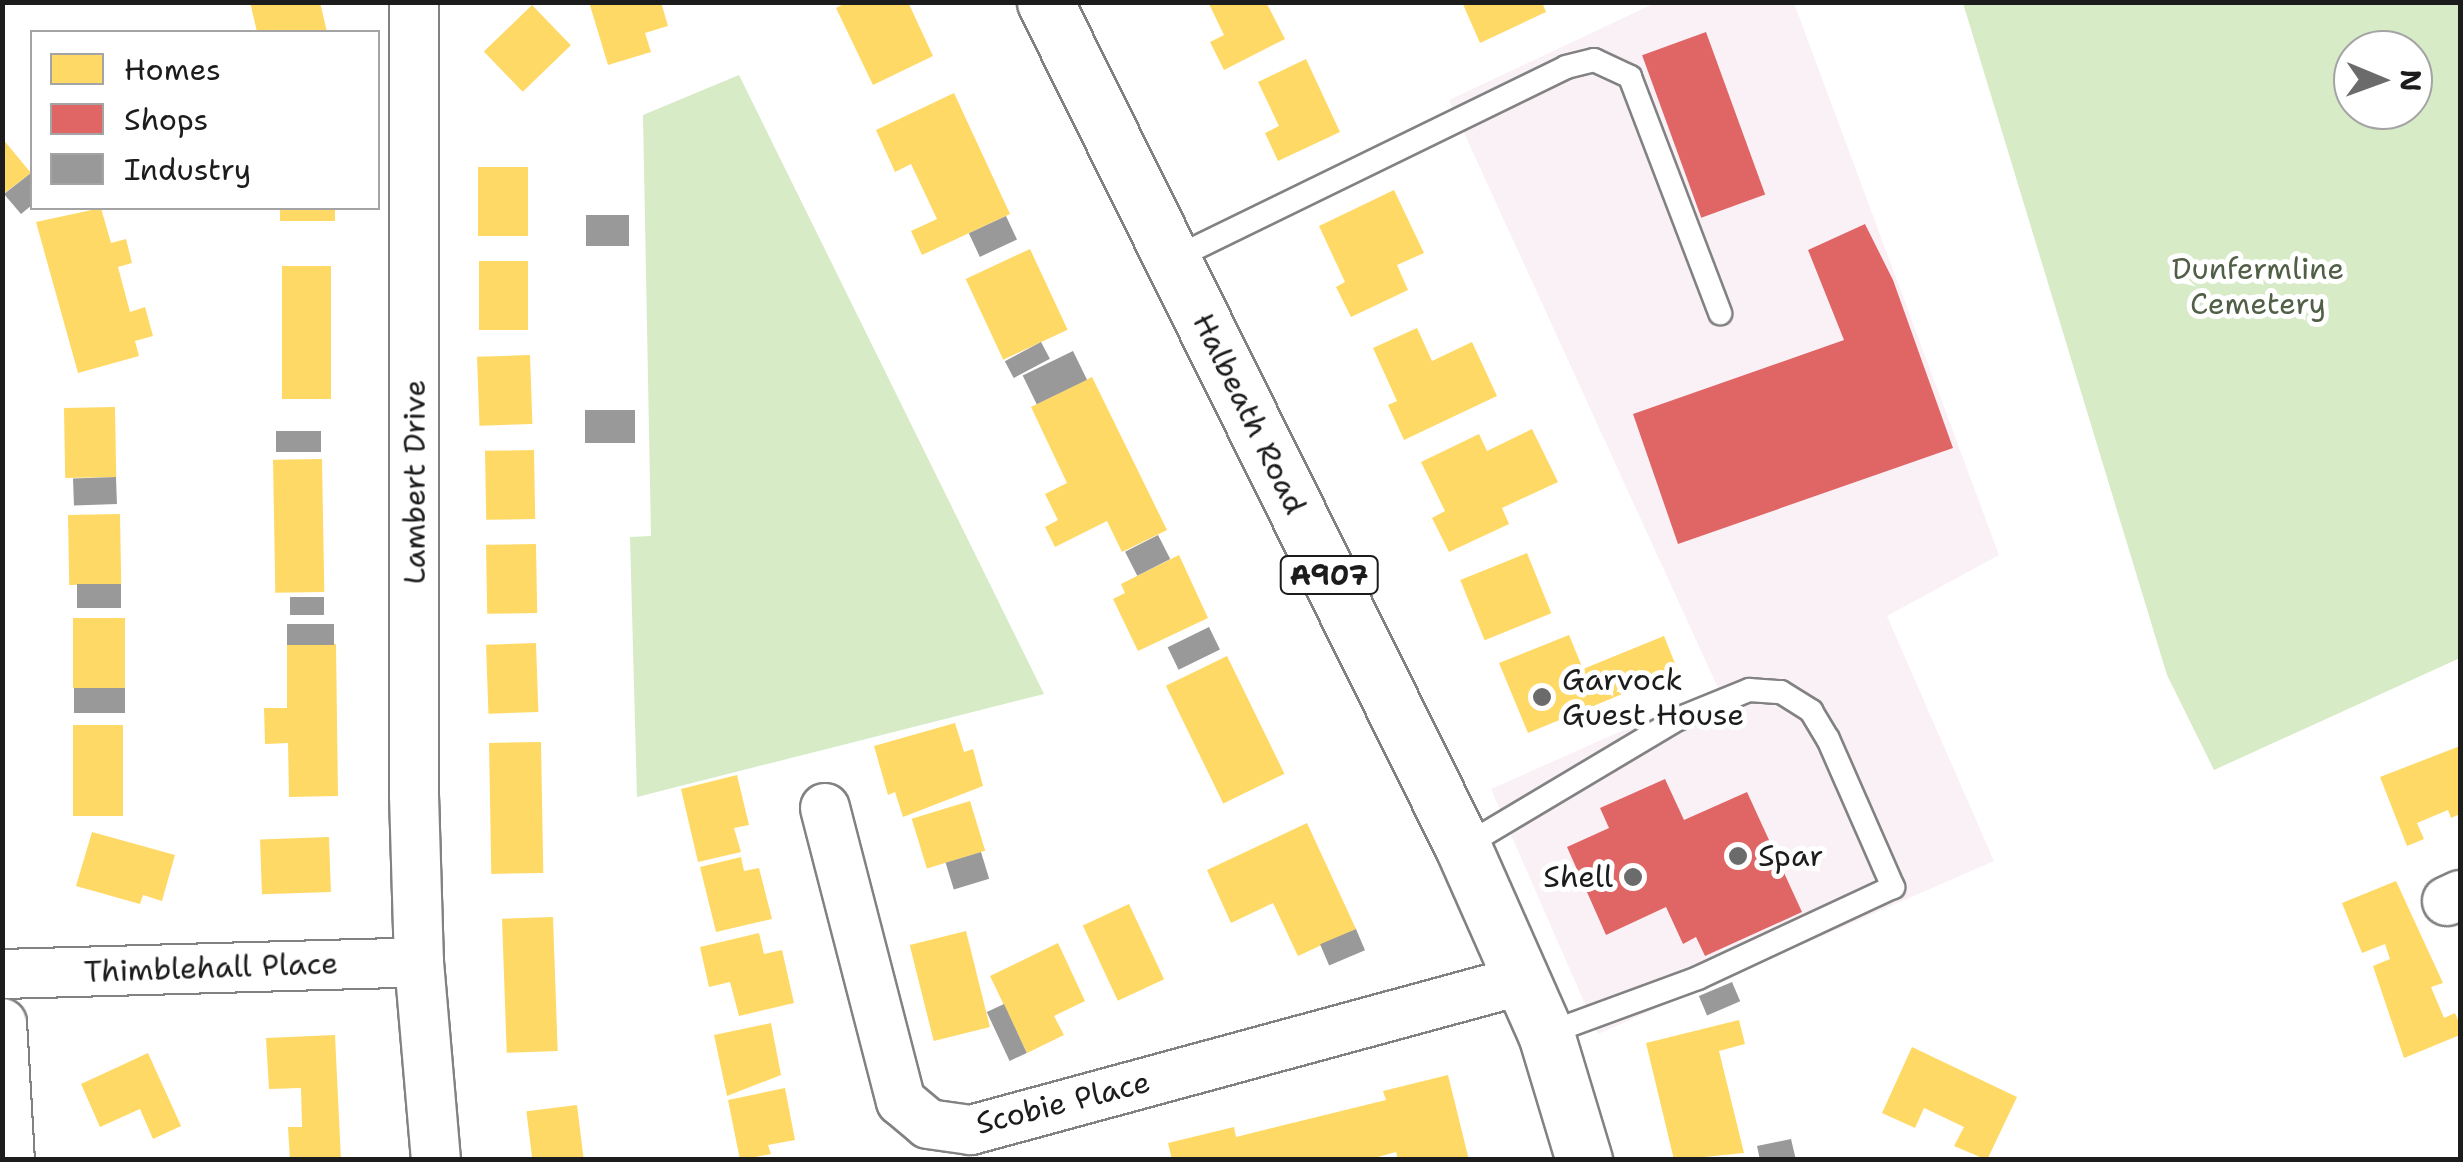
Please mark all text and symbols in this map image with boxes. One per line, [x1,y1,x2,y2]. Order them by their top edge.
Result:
legend [30,30,380,210]
north arrow [2333,30,2433,130]
text: Homes [124,49,221,90]
text: N [2392,69,2430,92]
text: Shops [124,99,208,140]
text: Industry [124,149,251,190]
park label: Dunfermline Cemetery [2172,251,2344,322]
street label: Halbeath Road [1185,308,1313,520]
street label: Lambert Drive [397,380,433,584]
road number: A907 [1279,552,1379,598]
place label: Garvock Guest House [1562,662,1744,732]
marker: Garvock Guest House [1531,686,1553,708]
place label: Spar [1758,838,1823,874]
marker: Spar [1727,845,1749,867]
place label: Shell [1543,859,1613,895]
marker: Shell [1622,866,1644,888]
street label: Thimblehall Place [83,946,339,990]
street label: Scobie Place [972,1064,1154,1142]

